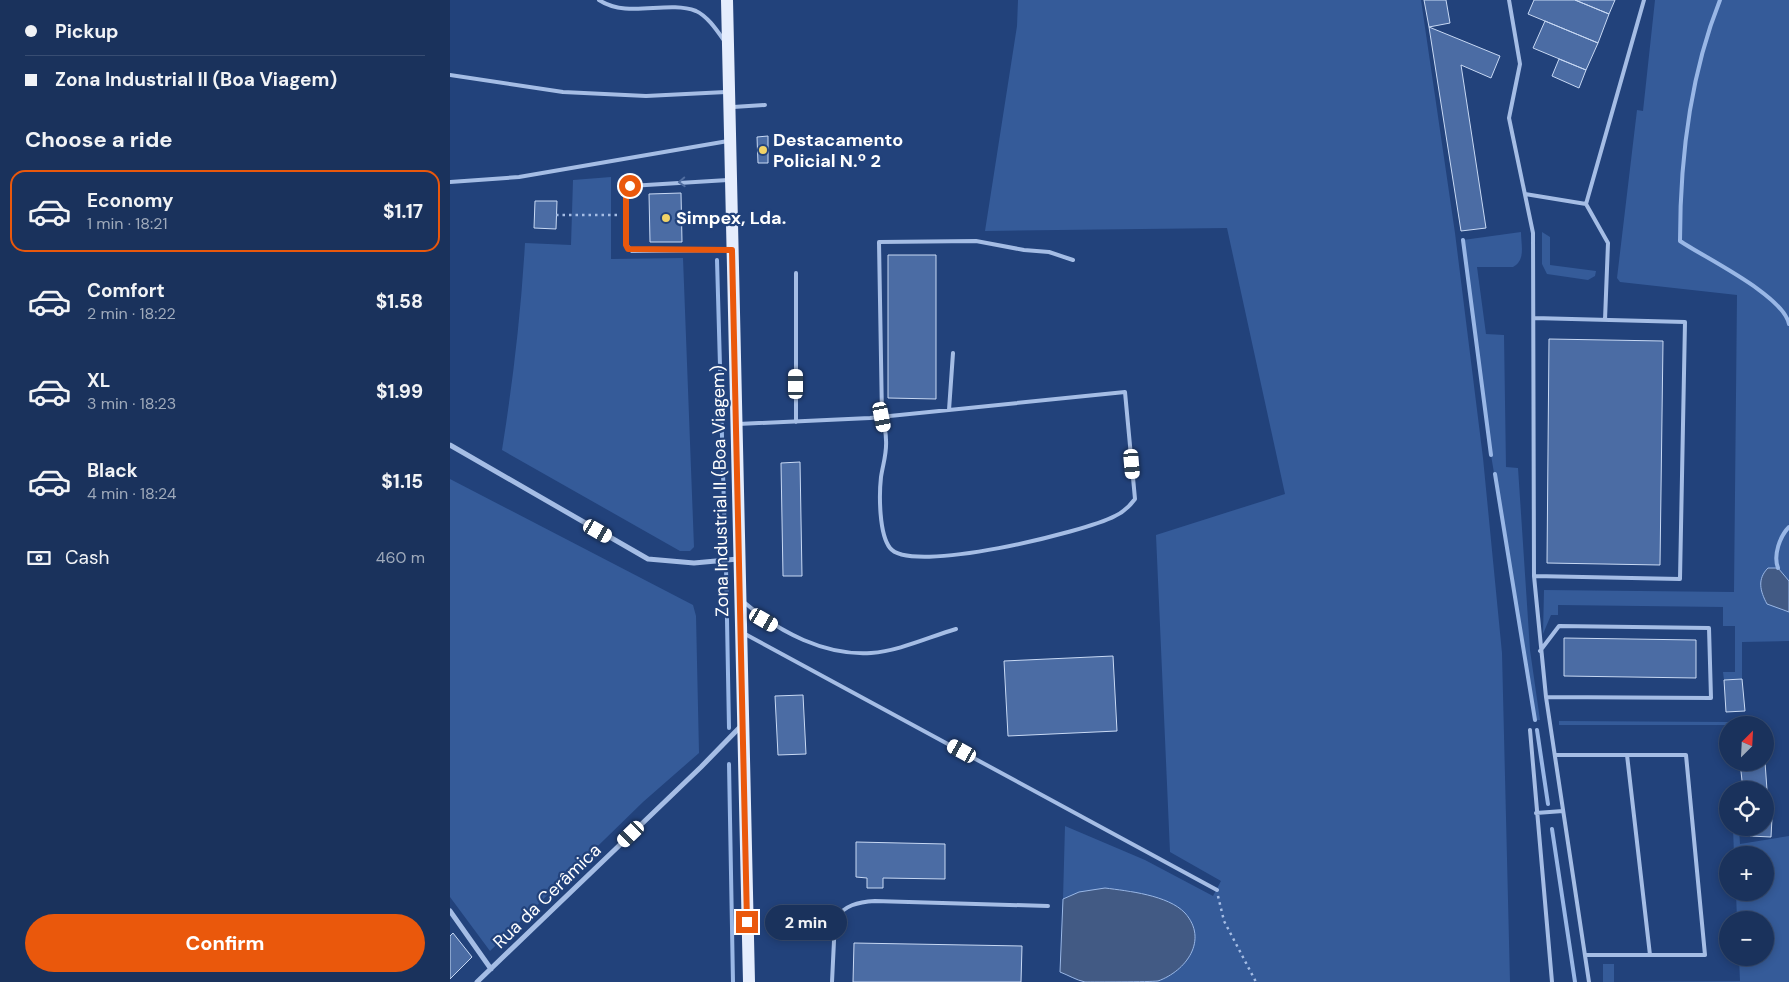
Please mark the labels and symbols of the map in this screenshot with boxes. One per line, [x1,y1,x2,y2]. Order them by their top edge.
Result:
place label: Destacamento Policial N.º 2 [773,128,903,173]
marker: Destacamento Policial N.º 2 [757,144,769,156]
route start [619,175,641,197]
one-way arrow [678,177,686,188]
place label: Simpex, Lda. [676,206,786,230]
marker: Simpex, Lda. [660,212,672,224]
street label: Zona Industrial II (Boa Viagem) [706,365,734,617]
car [788,369,803,399]
car [871,401,892,433]
car [1123,448,1140,480]
car [581,517,614,545]
car [747,606,780,634]
north arrow [1719,716,1774,771]
car [945,737,978,765]
car [615,818,647,850]
street label: Rua da Cerâmica [488,838,606,954]
callout: 2 min [764,904,847,940]
route end [736,911,758,933]

